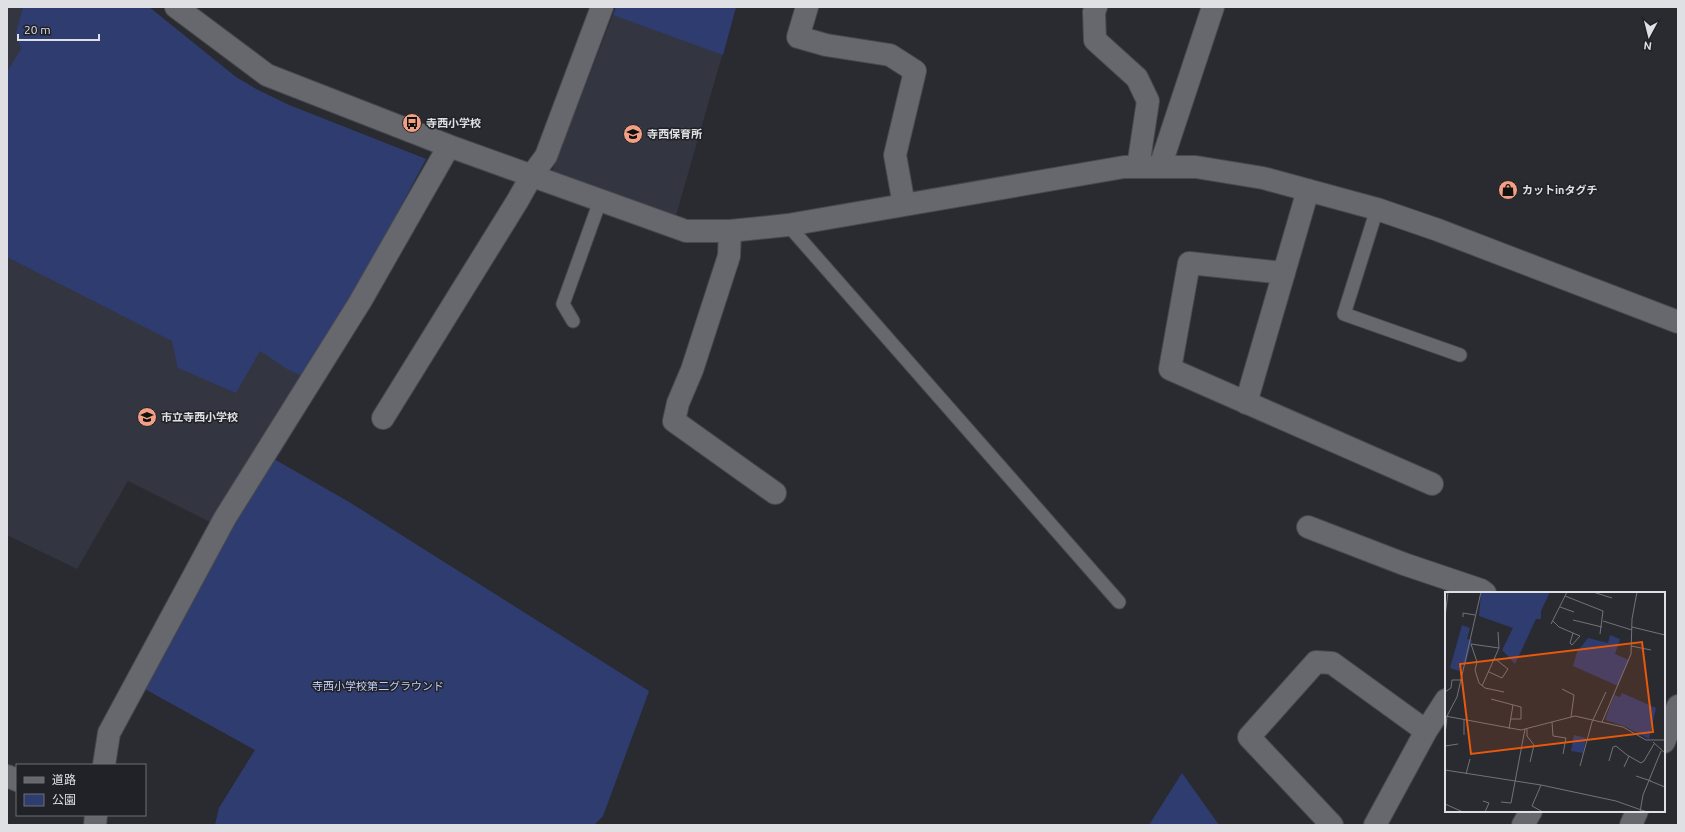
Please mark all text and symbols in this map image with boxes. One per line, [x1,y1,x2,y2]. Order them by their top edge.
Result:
scale bar [18,16,99,42]
north arrow [1629,16,1669,56]
text: 20 m [24,23,51,36]
text: N [1643,39,1653,52]
bus stop icon: 寺西小学校 [401,112,423,134]
place label: 寺西小学校 [426,117,481,129]
school or university icon: 寺西保育所 [622,123,644,145]
place label: 寺西保育所 [647,128,702,140]
shop icon: カットinタグチ [1497,179,1519,201]
place label: カットinタグチ [1522,184,1598,196]
school or university icon: 市立寺西小学校 [136,406,158,428]
place label: 市立寺西小学校 [161,411,238,423]
inset map [1445,592,1665,812]
park label: 寺西小学校第二グラウンド [312,680,444,692]
legend [16,764,146,816]
text: 道路 [52,773,76,786]
text: 公園 [52,793,76,806]

